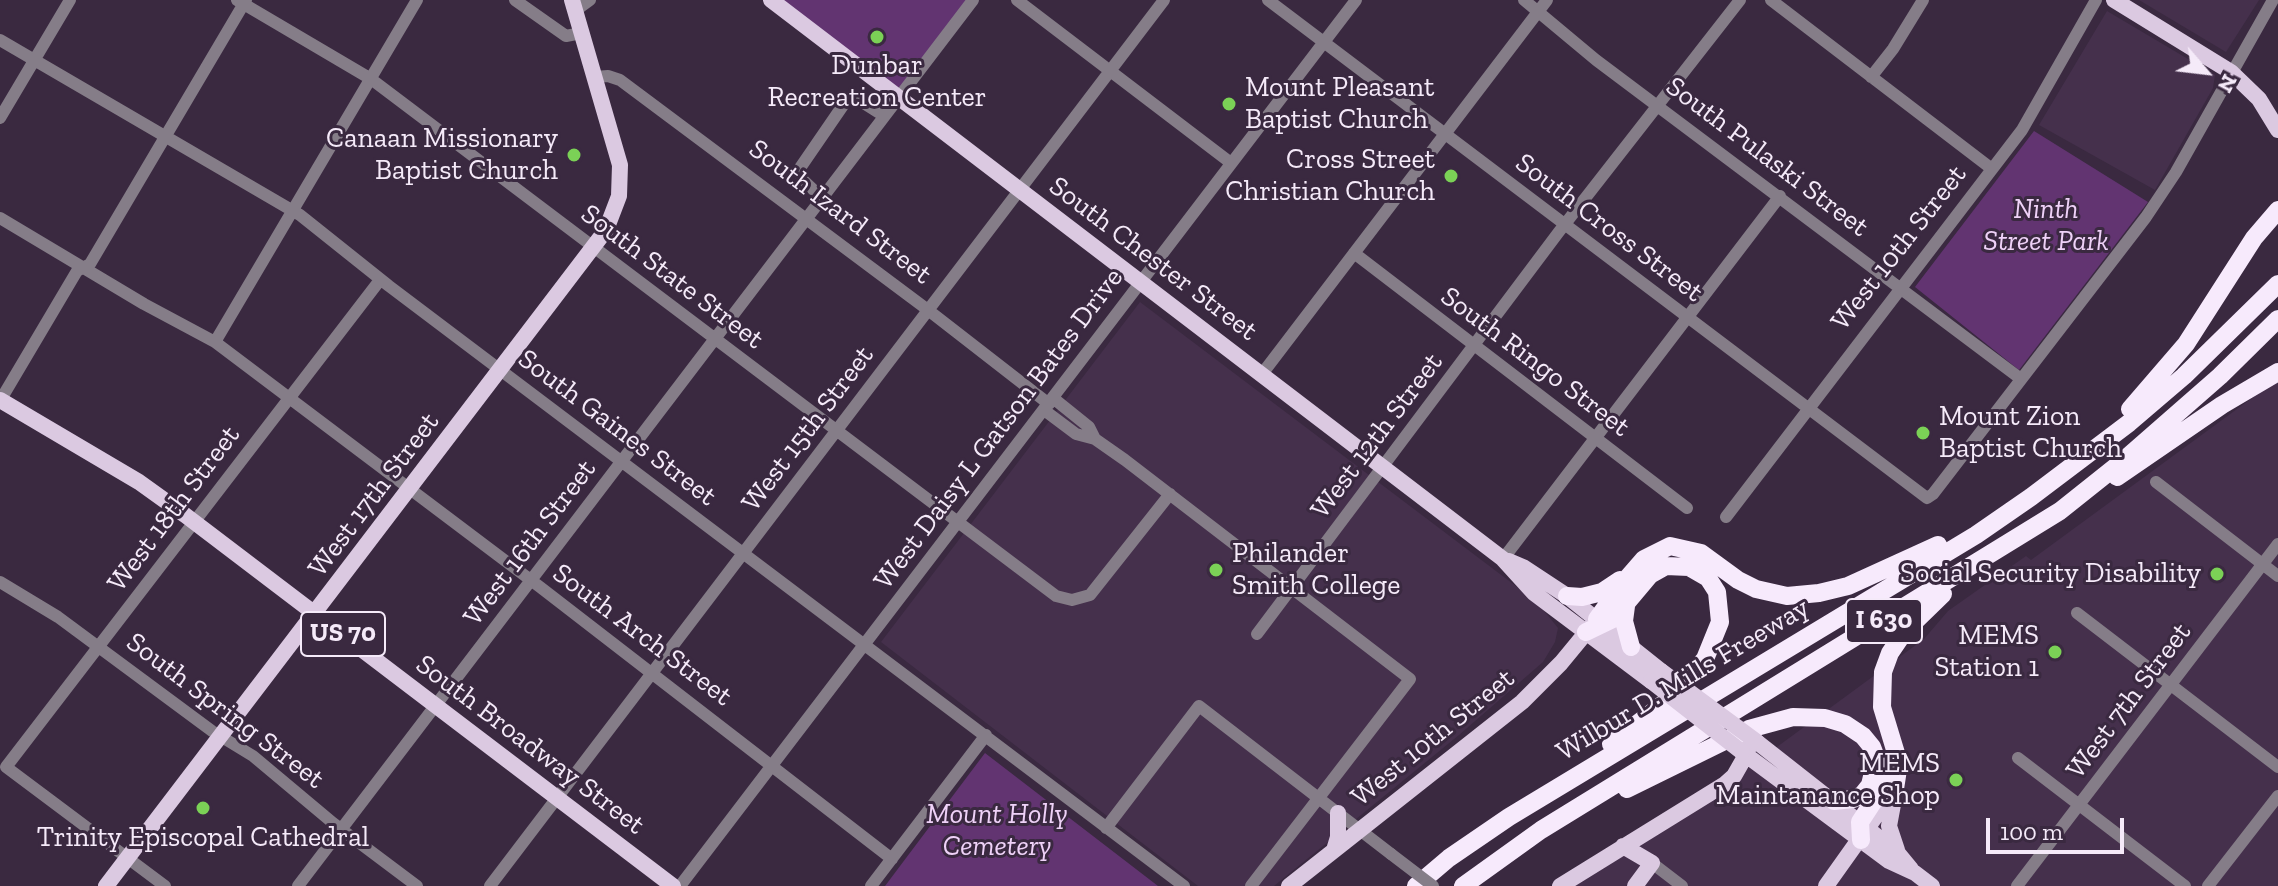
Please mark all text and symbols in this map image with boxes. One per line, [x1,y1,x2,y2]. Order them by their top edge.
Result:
marker: Dunbar Recreation Center [868,28,886,46]
north arrow [2166,32,2246,112]
place label: Dunbar Recreation Center [767,49,987,115]
street label: South Pulaski Street [1659,70,1875,244]
text: N [2212,70,2243,97]
place label: Mount Pleasant Baptist Church [1245,71,1434,137]
marker: Mount Pleasant Baptist Church [1220,95,1238,113]
place label: Canaan Missionary Baptist Church [326,122,558,188]
street label: South Izard Street [742,132,938,292]
place label: Cross Street Christian Church [1225,143,1435,209]
marker: Canaan Missionary Baptist Church [565,146,583,164]
street label: South Cross Street [1509,146,1709,310]
street label: West 10th Street [1824,159,1974,337]
marker: Cross Street Christian Church [1442,167,1460,185]
street label: South Chester Street [1042,170,1264,348]
park label: Ninth Street Park [1983,193,2109,259]
street label: South State Street [574,197,770,357]
street label: West Daisy L Gatson Bates Drive [867,262,1131,596]
street label: South Ringo Street [1434,280,1636,444]
street label: West 15th Street [735,340,881,518]
street label: South Gaines Street [511,342,723,514]
street label: West 12th Street [1304,347,1450,525]
place label: Mount Zion Baptist Church [1939,400,2122,466]
street label: West 17th Street [301,406,447,584]
street label: West 18th Street [101,419,247,599]
marker: Mount Zion Baptist Church [1914,424,1932,442]
street label: West 16th Street [457,453,603,633]
place label: Philander Smith College [1232,537,1400,603]
street label: South Arch Street [546,557,738,713]
place label: Social Security Disability [1900,557,2201,591]
marker: Philander Smith College [1207,561,1225,579]
marker: Social Security Disability [2208,565,2226,583]
street label: Wilbur D. Mills Freeway [1550,591,1816,769]
road number: I 630 [1846,599,1922,643]
road number: US 70 [301,612,385,656]
street label: West 7th Street [2059,616,2199,786]
place label: MEMS Station 1 [1934,619,2039,685]
street label: South Spring Street [120,626,330,796]
marker: MEMS Station 1 [2046,643,2064,661]
street label: South Broadway Street [409,648,651,842]
street label: West 10th Street [1345,662,1521,814]
place label: MEMS Maintanance Shop [1716,747,1940,813]
marker: MEMS Maintanance Shop [1947,771,1965,789]
park label: Mount Holly Cemetery [926,798,1068,864]
marker: Trinity Episcopal Cathedral [194,799,212,817]
scale bar [1990,802,2128,852]
text: 100 m [2000,817,2063,846]
place label: Trinity Episcopal Cathedral [37,821,369,855]

